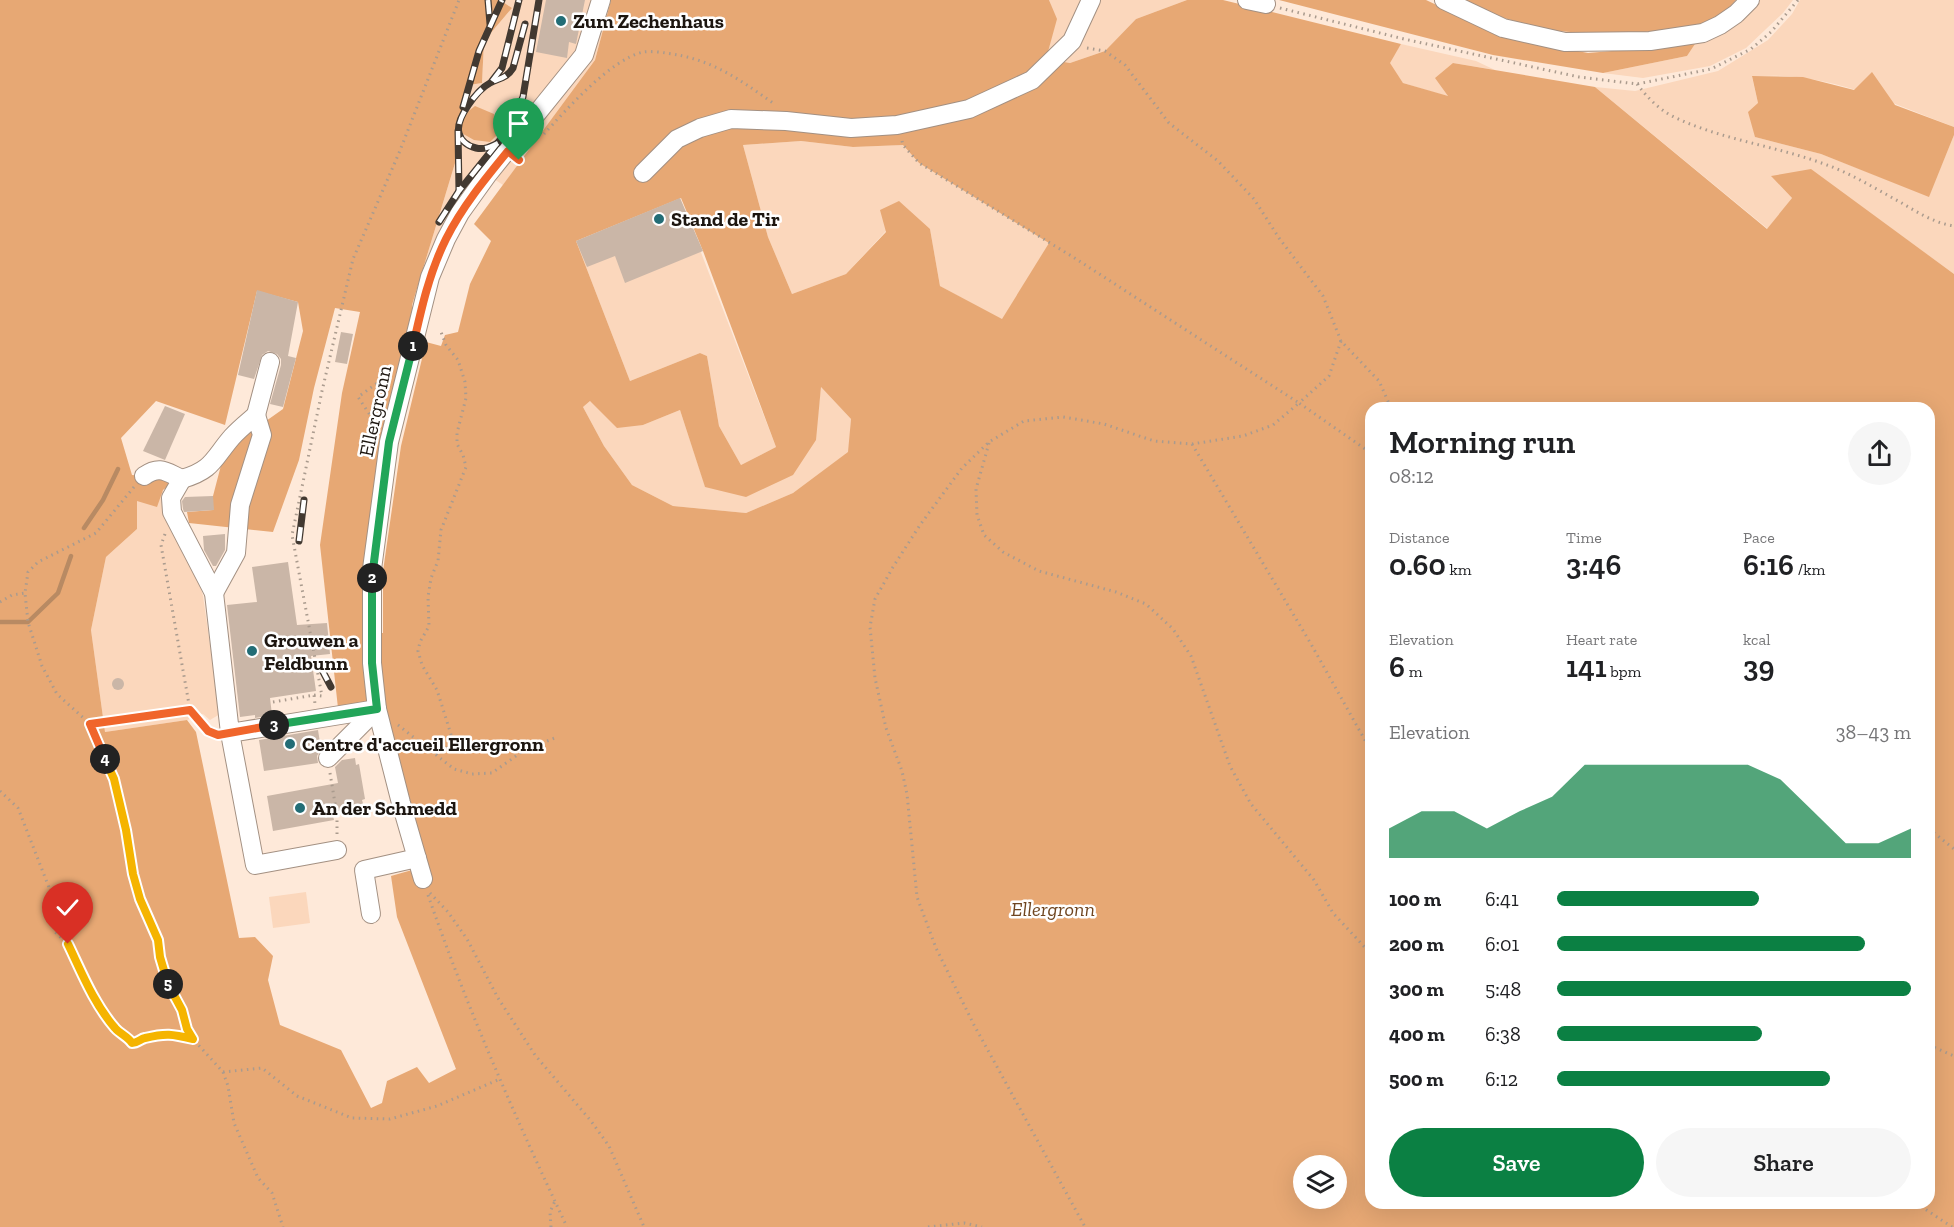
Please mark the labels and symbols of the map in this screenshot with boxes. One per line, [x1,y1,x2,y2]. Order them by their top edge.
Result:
place label: Zum Zechenhaus [573,9,724,33]
marker: Zum Zechenhaus [554,14,568,28]
pin [493,98,544,160]
place label: Stand de Tir [671,207,780,231]
marker: Stand de Tir [652,212,666,226]
pin: 1 [398,331,428,361]
street label: Ellergronn [354,363,396,459]
pin: 2 [357,563,387,593]
place label: Grouwen a Feldbunn [264,628,359,675]
marker: Grouwen a Feldbunn [245,644,259,658]
pin: 3 [259,710,289,740]
place label: Centre d'accueil Ellergronn [302,732,544,756]
marker: Centre d'accueil Ellergronn [283,737,297,751]
pin: 4 [90,744,120,774]
place label: An der Schmedd [312,796,457,820]
marker: An der Schmedd [293,801,307,815]
pin [42,882,93,944]
park label: Ellergronn [1011,897,1095,921]
pin: 5 [153,969,183,999]

